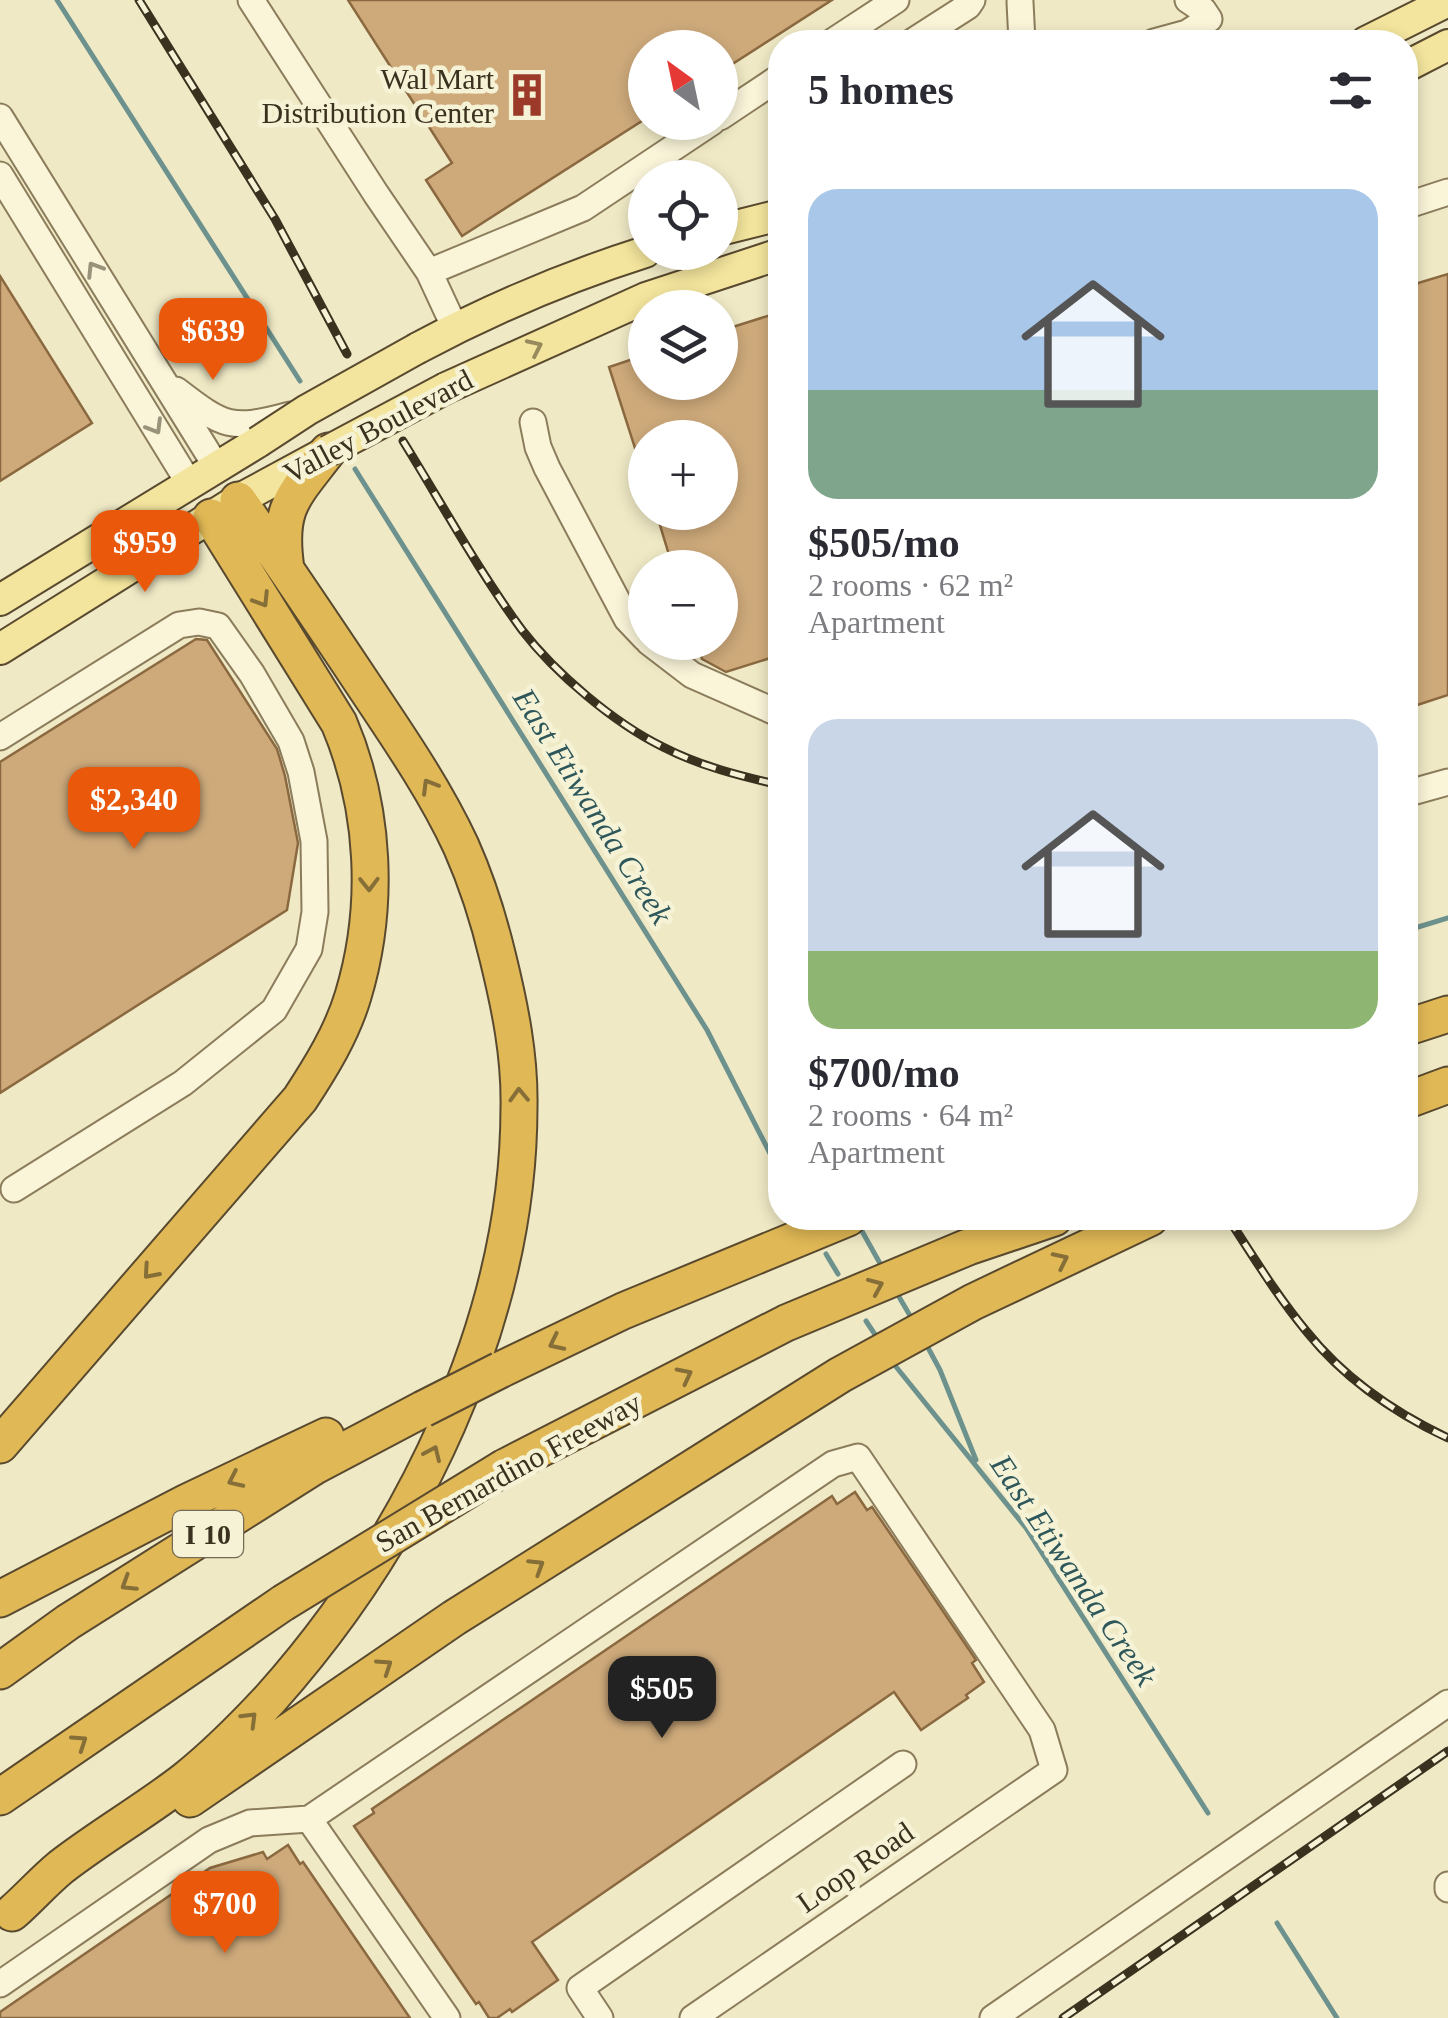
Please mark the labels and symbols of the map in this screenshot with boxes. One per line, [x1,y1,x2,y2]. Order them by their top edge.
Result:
north arrow [628,30,738,140]
place label: Wal Mart Distribution Center [262,62,495,129]
building icon: Wal Mart Distribution Center [503,71,551,119]
one-way arrow [88,261,107,279]
pin: $639 [154,298,272,383]
one-way arrow [525,339,543,359]
street label: Valley Boulevard [278,362,478,490]
one-way arrow [143,416,162,434]
pin: $959 [86,510,204,595]
one-way arrow [250,590,269,608]
water label: East Etiwanda Creek [505,681,680,931]
pin: $2,340 [53,767,215,852]
one-way arrow [422,779,441,797]
one-way arrow [359,876,380,892]
one-way arrow [508,1086,529,1102]
one-way arrow [1051,1252,1069,1272]
one-way arrow [144,1260,162,1279]
one-way arrow [866,1277,884,1297]
one-way arrow [548,1331,566,1351]
one-way arrow [675,1368,693,1387]
street label: San Bernardino Freeway [370,1385,646,1559]
one-way arrow [421,1445,441,1463]
water label: East Etiwanda Creek [983,1447,1165,1693]
one-way arrow [227,1468,245,1488]
road number: I 10 [173,1511,243,1557]
one-way arrow [526,1560,544,1579]
one-way arrow [121,1571,139,1590]
pin: $505 [603,1656,721,1741]
one-way arrow [374,1660,392,1678]
one-way arrow [238,1713,256,1731]
one-way arrow [69,1736,88,1754]
street label: Loop Road [791,1815,919,1919]
pin: $700 [166,1871,284,1956]

